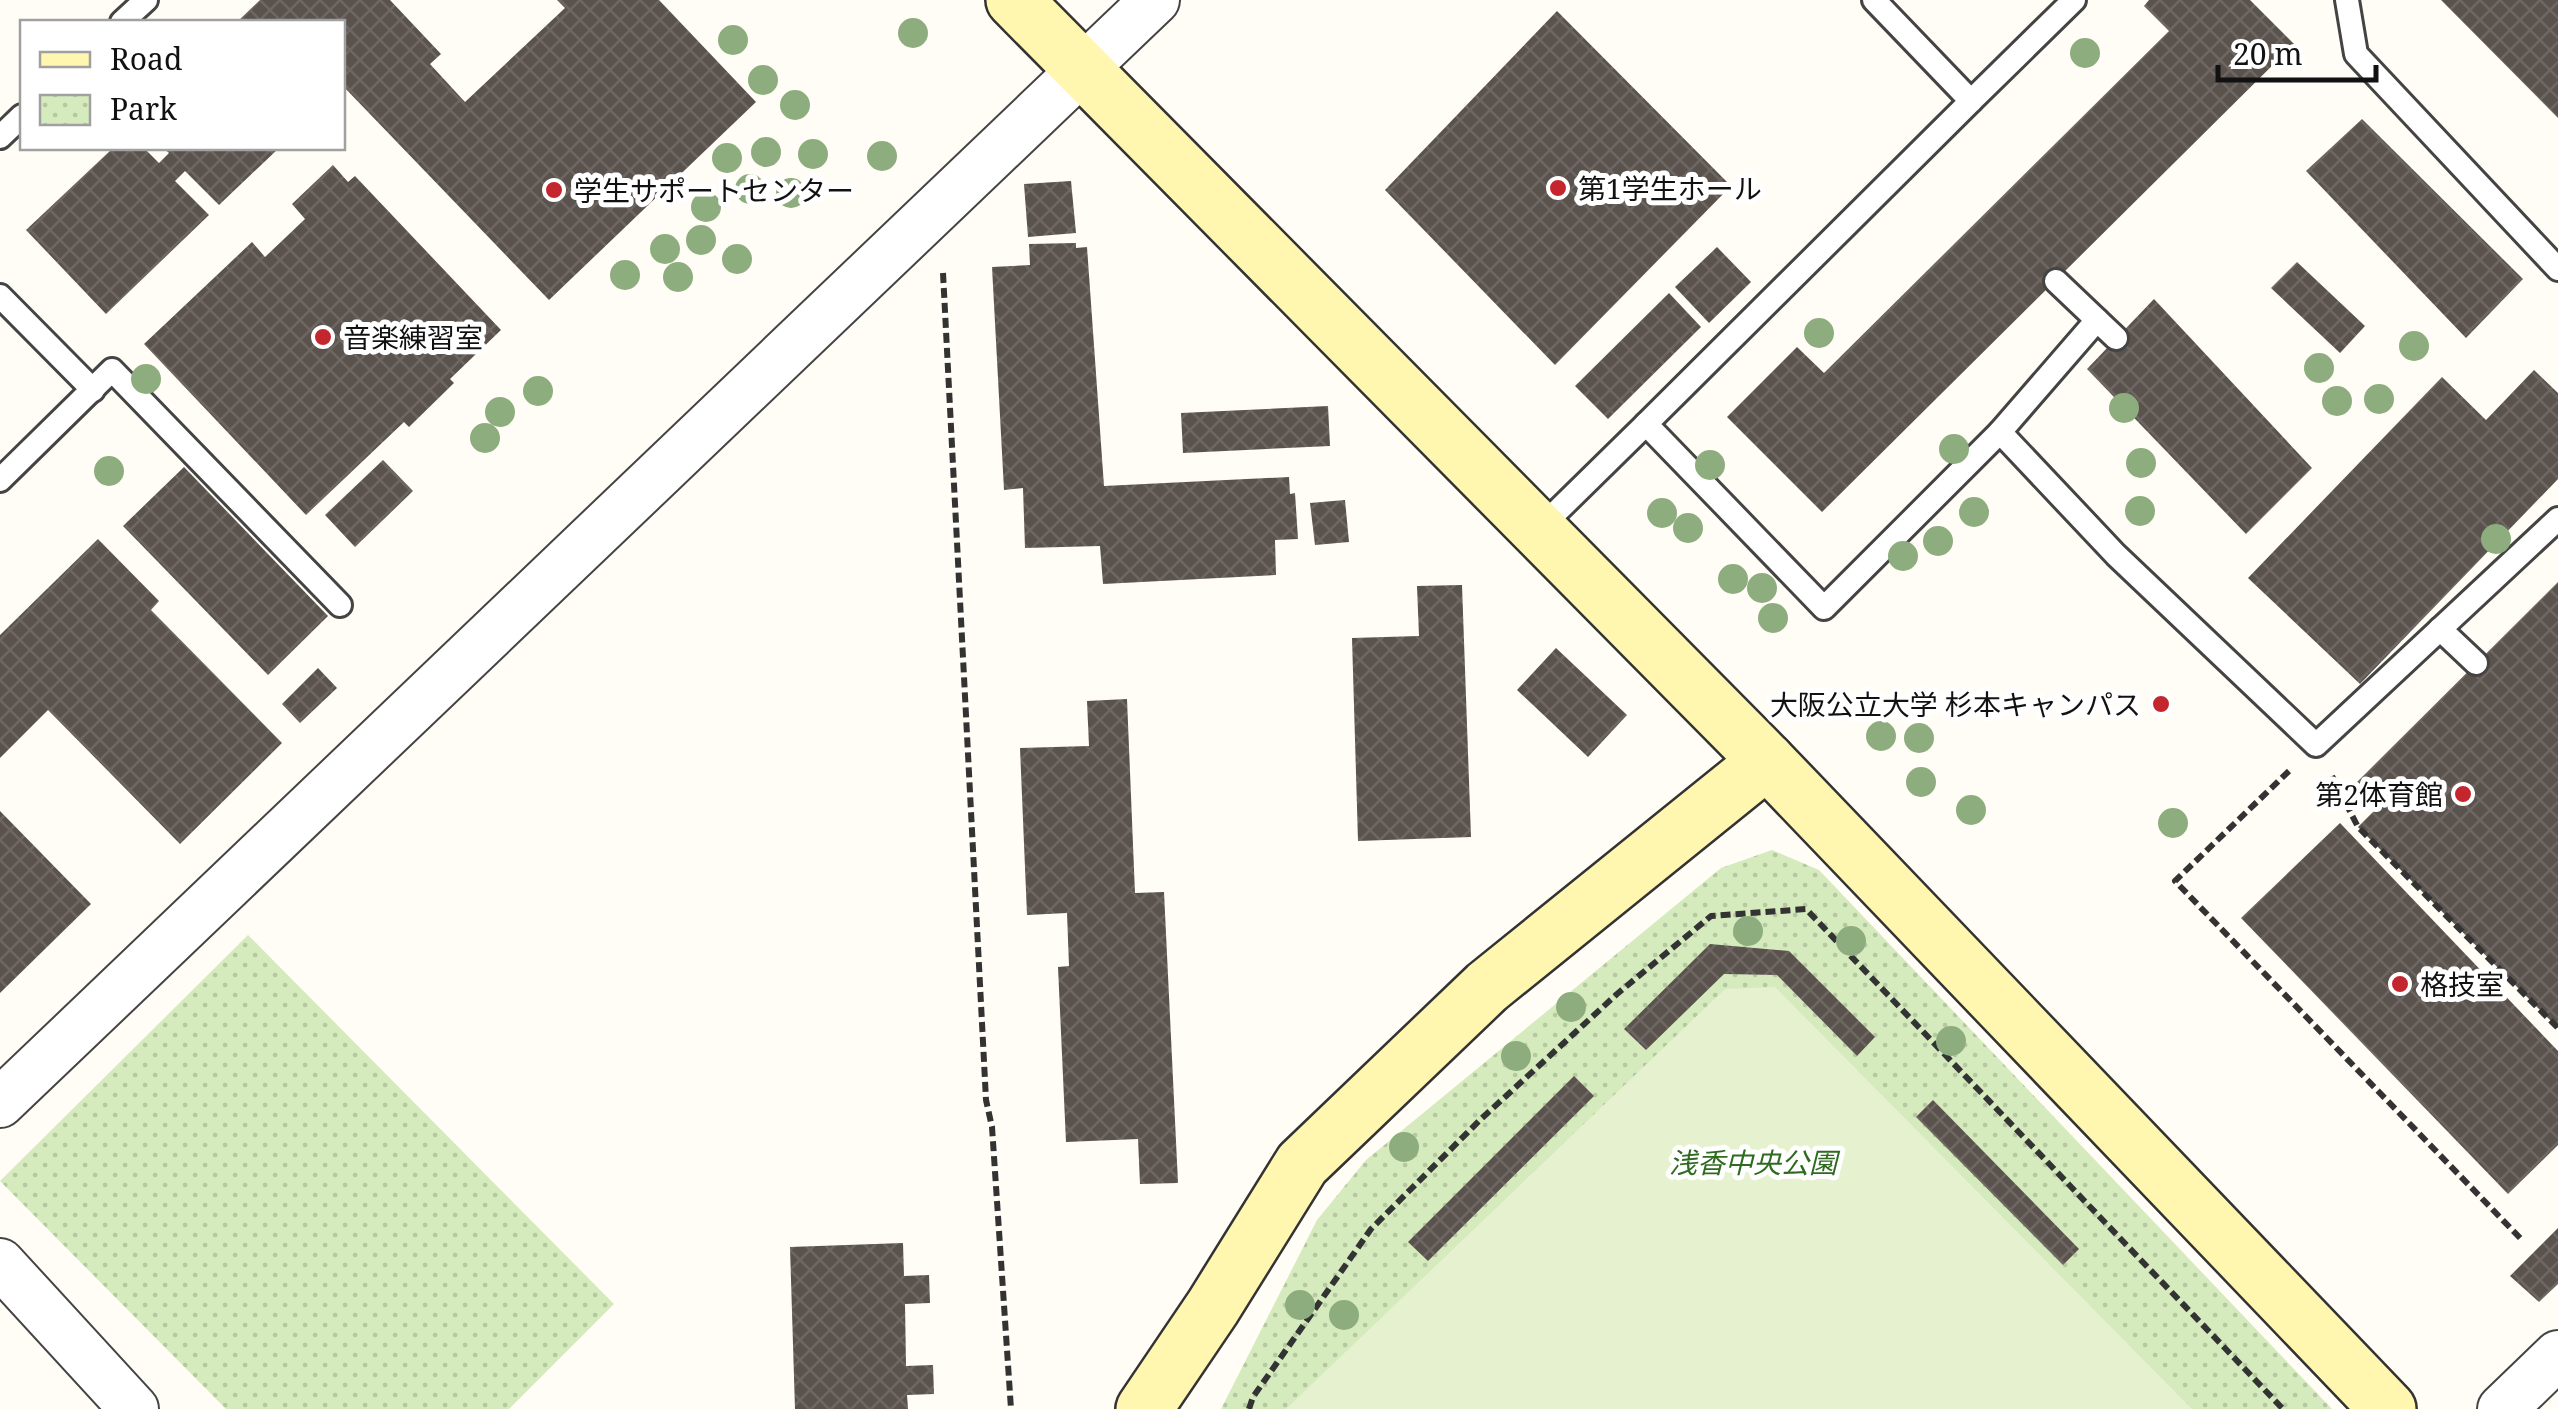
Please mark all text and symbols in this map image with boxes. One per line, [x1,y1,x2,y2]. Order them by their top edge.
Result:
legend [20,20,345,150]
scale bar [2218,20,2376,82]
text: 20 m [2233,33,2303,74]
text: Road [110,38,182,79]
text: Park [110,88,177,129]
place label: 第1学生ホール [1578,169,1762,207]
place label: 学生サポートセンター [574,171,854,209]
marker: 第1学生ホール [1547,177,1569,199]
marker: 学生サポートセンター [543,179,565,201]
place label: 音楽練習室 [343,318,483,356]
marker: 音楽練習室 [312,326,334,348]
place label: 大阪公立大学 杉本キャンパス [1770,685,2141,723]
marker: 大阪公立大学 杉本キャンパス [2150,693,2172,715]
place label: 第2体育館 [2315,775,2443,813]
marker: 第2体育館 [2452,783,2474,805]
place label: 格技室 [2420,965,2504,1003]
marker: 格技室 [2389,973,2411,995]
park label: 浅香中央公園 [1669,1143,1841,1181]

